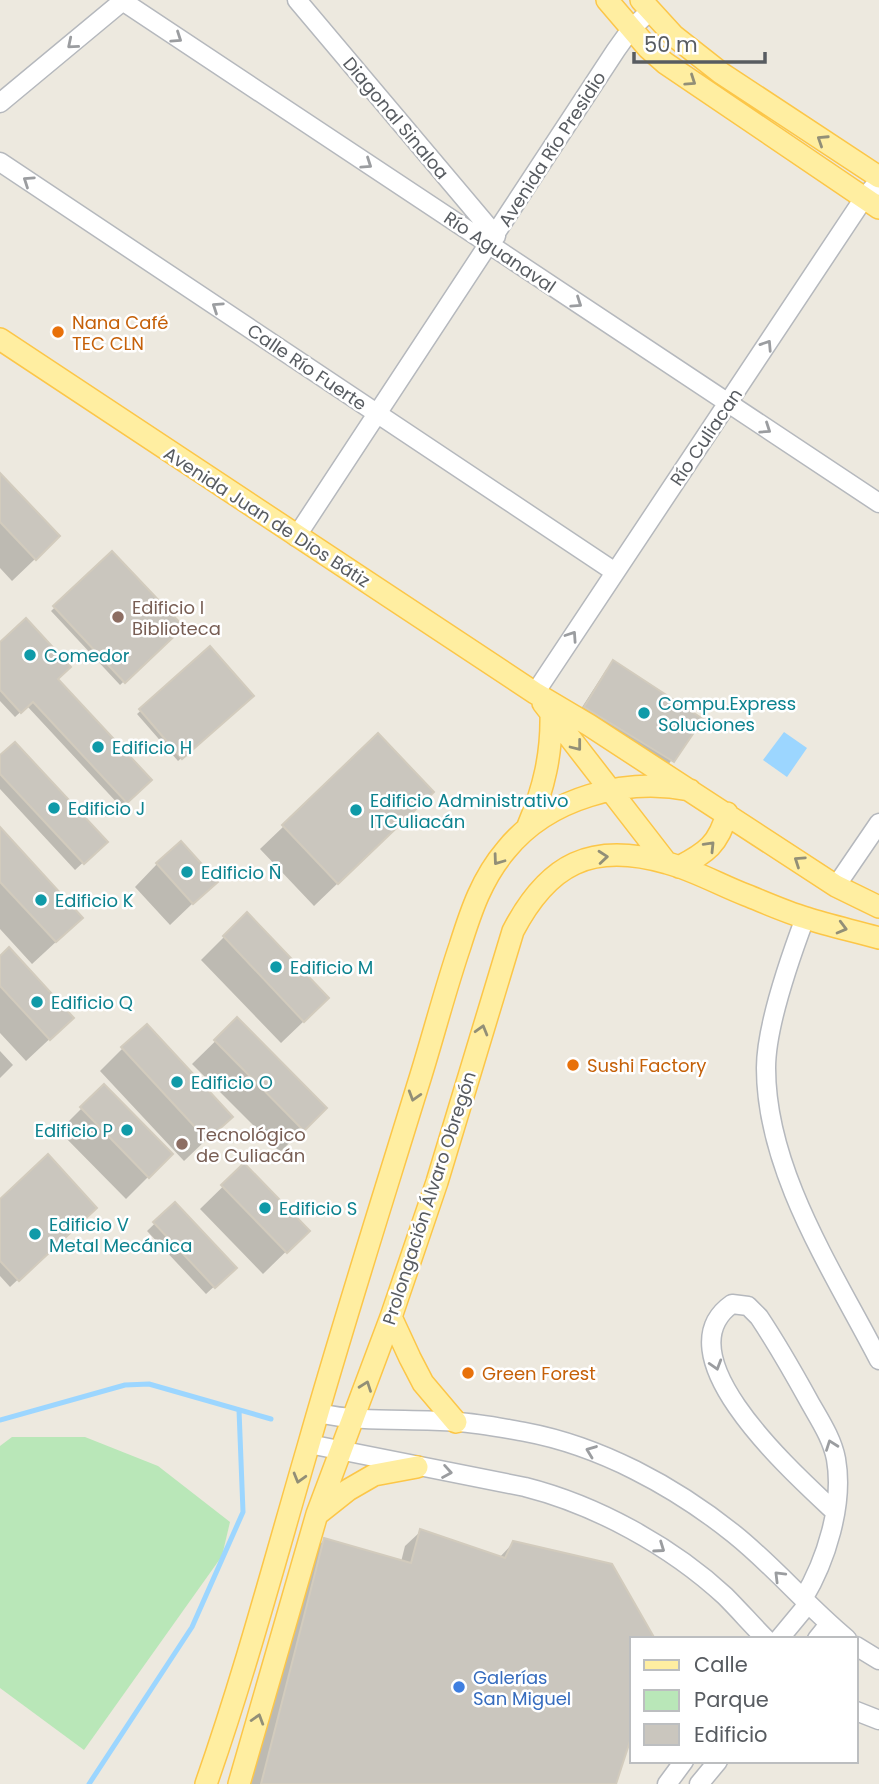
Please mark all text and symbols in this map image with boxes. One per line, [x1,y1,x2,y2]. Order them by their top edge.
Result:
scale bar [634,21,765,65]
one-way arrow [170,30,183,43]
text: 50 m [644,30,698,59]
one-way arrow [67,35,79,48]
street label: Diagonal Sinaloa [337,51,455,185]
street label: Avenida Río Presidio [492,67,612,231]
one-way arrow [683,73,696,85]
one-way arrow [817,136,830,148]
one-way arrow [359,156,372,168]
one-way arrow [23,177,36,189]
street label: Río Aguanaval [439,205,561,299]
one-way arrow [569,295,582,307]
one-way arrow [212,303,225,315]
place label: Nana Café TEC CLN [72,310,168,356]
street label: Calle Río Fuerte [242,318,372,416]
marker: Nana Café TEC CLN [50,324,66,340]
one-way arrow [759,340,771,353]
street label: Río Culiacan [664,383,748,491]
one-way arrow [759,421,772,434]
street label: Avenida Juan de Dios Bátiz [159,441,375,593]
place label: Edificio I Biblioteca [132,595,221,641]
marker: Edificio I Biblioteca [110,609,126,625]
one-way arrow [564,631,577,644]
place label: Comedor [44,643,130,668]
marker: Comedor [22,647,38,663]
place label: Compu.Express Soluciones [658,691,796,737]
marker: Compu.Express Soluciones [636,705,652,721]
place label: Edificio H [112,735,192,760]
marker: Edificio H [90,739,106,755]
one-way arrow [568,739,581,751]
place label: Edificio Administrativo ITCuliacán [370,788,569,834]
place label: Edificio J [68,796,145,821]
marker: Edificio J [46,800,62,816]
marker: Edificio Administrativo ITCuliacán [348,802,364,818]
one-way arrow [701,841,714,854]
one-way arrow [598,850,609,865]
one-way arrow [494,852,506,865]
one-way arrow [794,857,807,869]
place label: Edificio Ñ [201,860,282,885]
marker: Edificio Ñ [179,864,195,880]
place label: Edificio K [55,888,134,913]
marker: Edificio K [33,892,49,908]
one-way arrow [836,920,848,934]
place label: Edificio M [290,955,373,980]
marker: Edificio M [268,959,284,975]
place label: Edificio Q [51,990,133,1015]
marker: Edificio Q [29,994,45,1010]
one-way arrow [474,1024,489,1036]
place label: Sushi Factory [587,1053,706,1078]
marker: Sushi Factory [565,1057,581,1073]
street label: Prolongación Álvaro Obregón [376,1068,482,1328]
place label: Edificio O [191,1070,273,1095]
marker: Edificio O [169,1074,185,1090]
one-way arrow [408,1090,423,1102]
place label: Edificio P [35,1118,113,1143]
marker: Edificio P [119,1122,135,1138]
place label: Tecnológico de Culiacán [196,1122,306,1168]
marker: Tecnológico de Culiacán [174,1136,190,1152]
place label: Edificio S [279,1196,357,1221]
marker: Edificio S [257,1200,273,1216]
place label: Edificio V Metal Mecánica [49,1212,192,1258]
marker: Edificio V Metal Mecánica [27,1226,43,1242]
one-way arrow [708,1358,723,1370]
place label: Green Forest [482,1361,596,1386]
marker: Green Forest [460,1365,476,1381]
one-way arrow [358,1380,372,1392]
one-way arrow [826,1439,840,1451]
one-way arrow [585,1446,597,1460]
one-way arrow [441,1464,453,1479]
one-way arrow [293,1472,307,1484]
one-way arrow [652,1540,665,1553]
one-way arrow [774,1571,787,1584]
legend [630,1637,858,1763]
text: Calle [694,1650,748,1679]
place label: Galerías San Miguel [473,1665,571,1711]
marker: Galerías San Miguel [451,1679,467,1695]
text: Parque [694,1685,769,1714]
one-way arrow [250,1713,265,1725]
text: Edificio [694,1720,768,1749]

